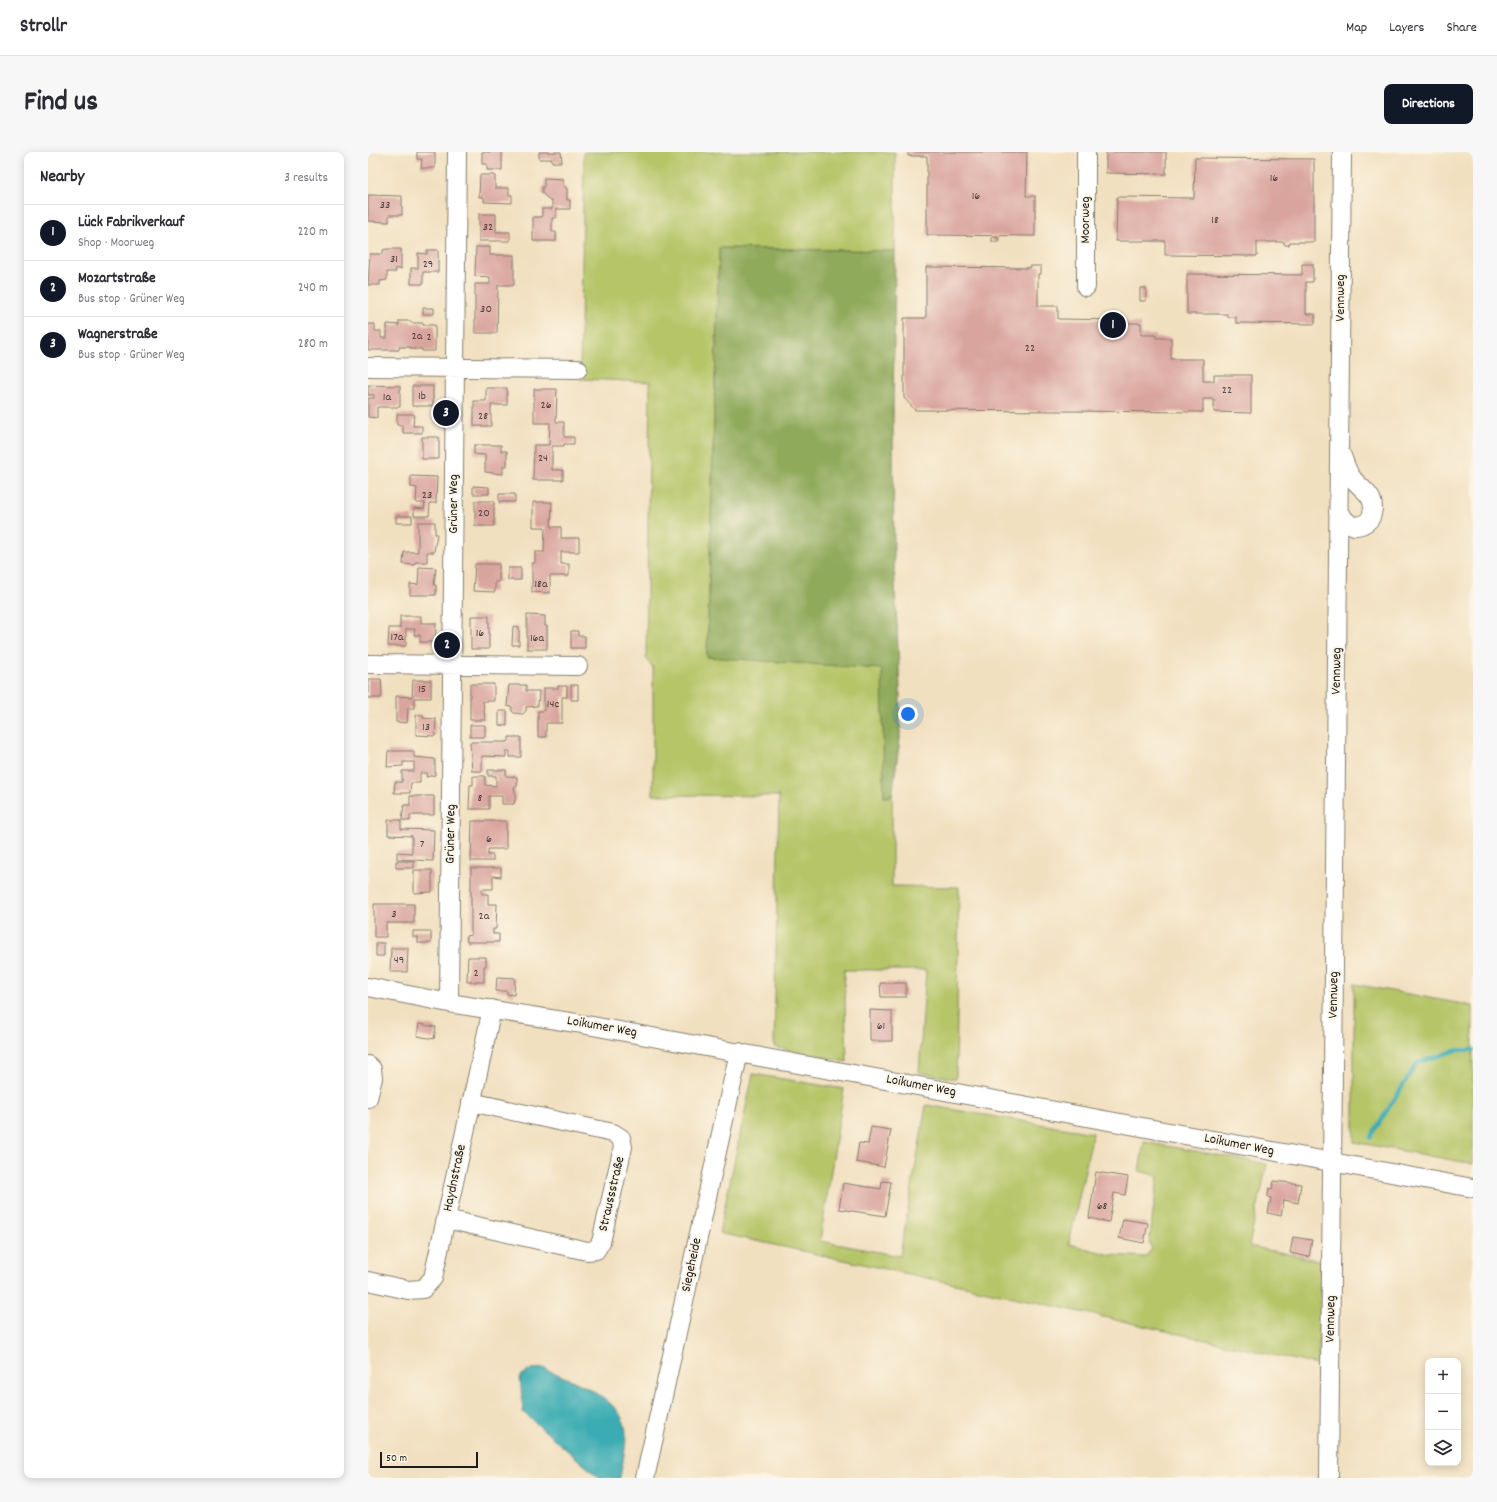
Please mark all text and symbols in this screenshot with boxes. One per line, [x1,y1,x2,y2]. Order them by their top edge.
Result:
text: Strollr [20,14,67,41]
text: Map [1346,18,1367,38]
text: Layers [1389,18,1424,38]
text: Share [1446,18,1477,38]
text: Find us [24,84,98,124]
button: Directions [1384,84,1473,124]
text: Nearby [40,166,84,190]
text: 3 results [284,169,328,188]
house number: 16 [1270,170,1278,187]
house number: 16 [972,188,980,205]
street label: Moorweg [1076,196,1096,244]
house number: 33 [380,197,390,214]
text: Lück Fabrikverkauf [78,212,184,234]
house number: 18 [1211,212,1219,229]
house number: 32 [483,219,493,236]
text: 1 [52,223,54,242]
text: 220 m [298,223,328,242]
text: Shop · Moorweg [78,234,154,253]
house number: 31 [390,251,398,268]
house number: 29 [423,256,433,273]
text: Mozartstraße [78,268,155,290]
street label: Vennweg [1331,274,1351,322]
text: 2 [50,279,56,298]
text: 240 m [298,279,328,298]
text: Bus stop · Grüner Weg [78,290,185,309]
house number: 30 [480,301,492,318]
pin: 1 [1100,310,1126,340]
text: Wagnerstraße [78,324,158,346]
house number: 2a [412,328,423,345]
house number: 2 [426,329,432,346]
text: 3 [50,335,56,354]
text: 280 m [298,335,328,354]
house number: 22 [1025,340,1035,357]
text: Bus stop · Grüner Weg [78,346,185,365]
house number: 22 [1222,382,1232,399]
house number: 1b [418,388,426,405]
house number: 1a [383,389,391,406]
house number: 26 [540,397,552,414]
pin: 3 [433,398,459,428]
house number: 28 [478,408,488,425]
house number: 24 [538,450,548,467]
street label: Grüner Weg [444,474,464,534]
house number: 23 [422,487,432,504]
house number: 20 [478,505,490,522]
house number: 18a [534,576,548,593]
house number: 16 [476,625,484,642]
house number: 17a [391,629,404,646]
pin: 2 [434,630,460,660]
house number: 16a [530,630,544,647]
street label: Vennweg [1327,647,1347,695]
house number: 15 [418,681,426,698]
house number: 14c [547,696,559,713]
your location [898,704,918,724]
house number: 13 [422,719,430,736]
house number: 8 [478,790,483,807]
street label: Grüner Weg [440,804,462,864]
house number: 6 [486,831,492,848]
house number: 7 [420,836,425,853]
house number: 3 [391,906,397,923]
house number: 2a [479,908,490,925]
house number: 49 [394,952,404,969]
house number: 2 [473,965,479,982]
street label: Vennweg [1324,971,1344,1019]
street label: Loikumer Weg [565,1011,639,1043]
house number: 61 [877,1018,885,1035]
street label: Loikumer Weg [884,1069,958,1103]
street label: Loikumer Weg [1202,1128,1276,1162]
street label: Haydnstraße [438,1143,472,1213]
street label: Straussstraße [594,1154,630,1234]
house number: 68 [1097,1198,1108,1215]
street label: Siegeheide [676,1236,708,1294]
street label: Vennweg [1321,1295,1341,1343]
map controls [1425,1358,1461,1466]
button: + [1425,1358,1461,1394]
button: − [1425,1394,1461,1430]
button: layers [1425,1430,1461,1466]
scale bar [380,1450,478,1469]
text: 50 m [386,1451,407,1467]

